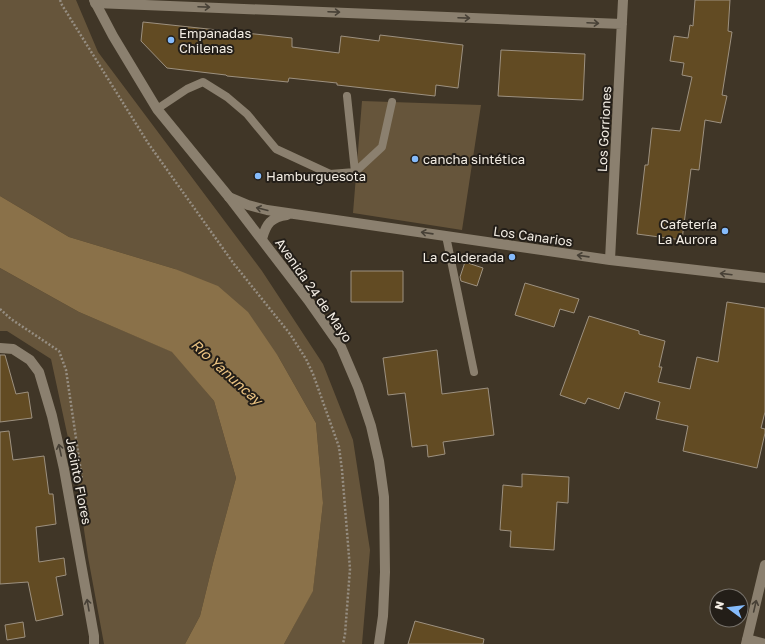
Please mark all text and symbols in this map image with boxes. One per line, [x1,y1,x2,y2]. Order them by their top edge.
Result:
one-way arrow [197,4,210,11]
one-way arrow [327,9,340,16]
one-way arrow [457,14,470,21]
one-way arrow [586,19,599,26]
place label: Empanadas Chilenas [179,25,251,56]
marker: Empanadas Chilenas [166,35,176,45]
street label: Los Gorriones [594,86,614,172]
place label: cancha sintética [423,151,525,167]
marker: cancha sintética [410,154,420,164]
place label: Hamburguesota [266,168,366,184]
marker: Hamburguesota [253,171,263,181]
one-way arrow [256,205,269,212]
place label: Cafetería La Aurora [658,216,717,247]
street label: Los Canarios [492,223,574,250]
marker: Cafetería La Aurora [720,226,730,236]
one-way arrow [421,229,434,237]
street label: Avenida 24 de Mayo [272,235,356,345]
place label: La Calderada [422,249,504,265]
marker: La Calderada [507,252,517,262]
one-way arrow [577,252,590,260]
one-way arrow [720,270,733,278]
water label: Río Yanuncay [188,336,268,410]
street label: Jacinto Flores [63,436,95,526]
one-way arrow [55,444,63,457]
north arrow [709,588,749,628]
one-way arrow [84,599,92,612]
text: N [711,600,726,611]
one-way arrow [752,600,760,613]

